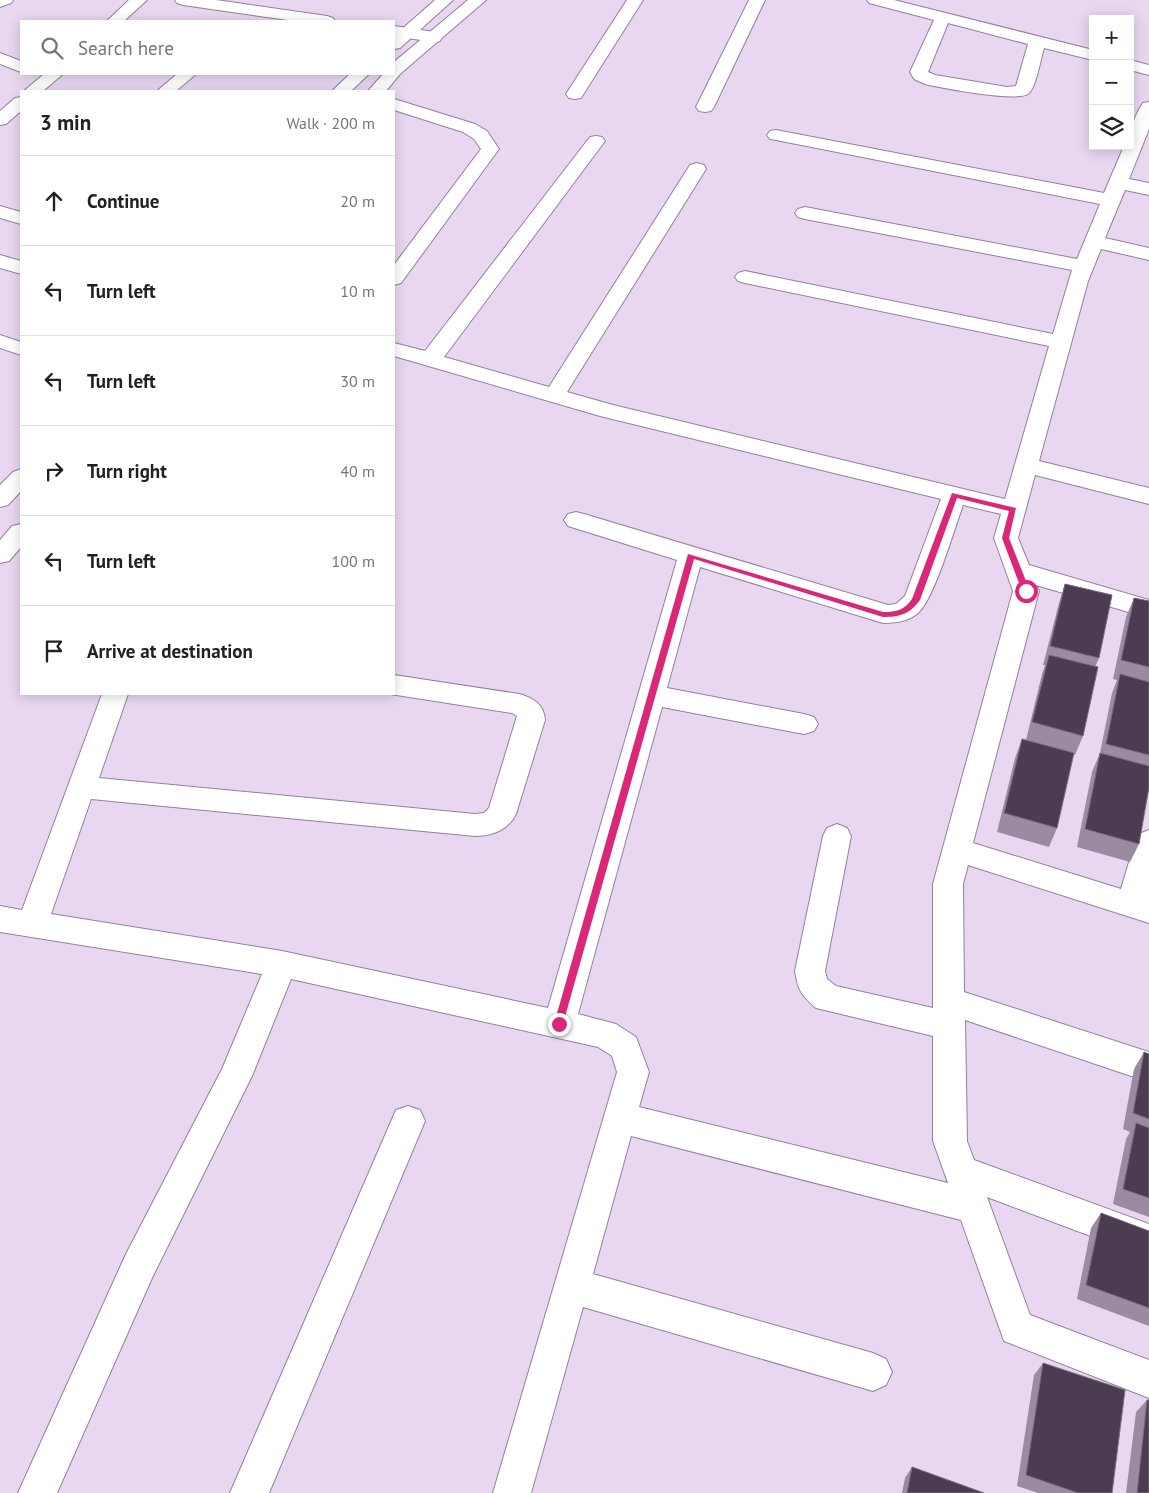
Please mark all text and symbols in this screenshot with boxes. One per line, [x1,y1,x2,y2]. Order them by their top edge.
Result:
map controls [1089,15,1134,150]
button: + [1089,15,1134,60]
search box [20,20,395,75]
icon: search [38,34,66,62]
text: Search here [78,36,174,60]
button: − [1089,60,1134,105]
button: layers [1089,105,1134,150]
text: 3 min [40,109,91,136]
text: Walk · 200 m [286,113,375,133]
icon: ahead [40,187,68,215]
text: Continue [87,189,159,213]
text: 20 m [340,191,375,211]
icon: left [40,277,68,305]
text: Turn left [87,279,156,303]
text: 10 m [340,281,375,301]
icon: left [40,367,68,395]
text: Turn left [87,369,156,393]
text: 30 m [340,371,375,391]
icon: right [40,457,68,485]
text: Turn right [87,459,167,483]
text: 40 m [340,461,375,481]
icon: left [40,547,68,575]
text: Turn left [87,549,156,573]
text: 100 m [332,551,375,571]
route start [1015,580,1038,603]
icon: arrive [40,637,68,665]
text: Arrive at destination [87,639,253,663]
route end [548,1013,571,1036]

